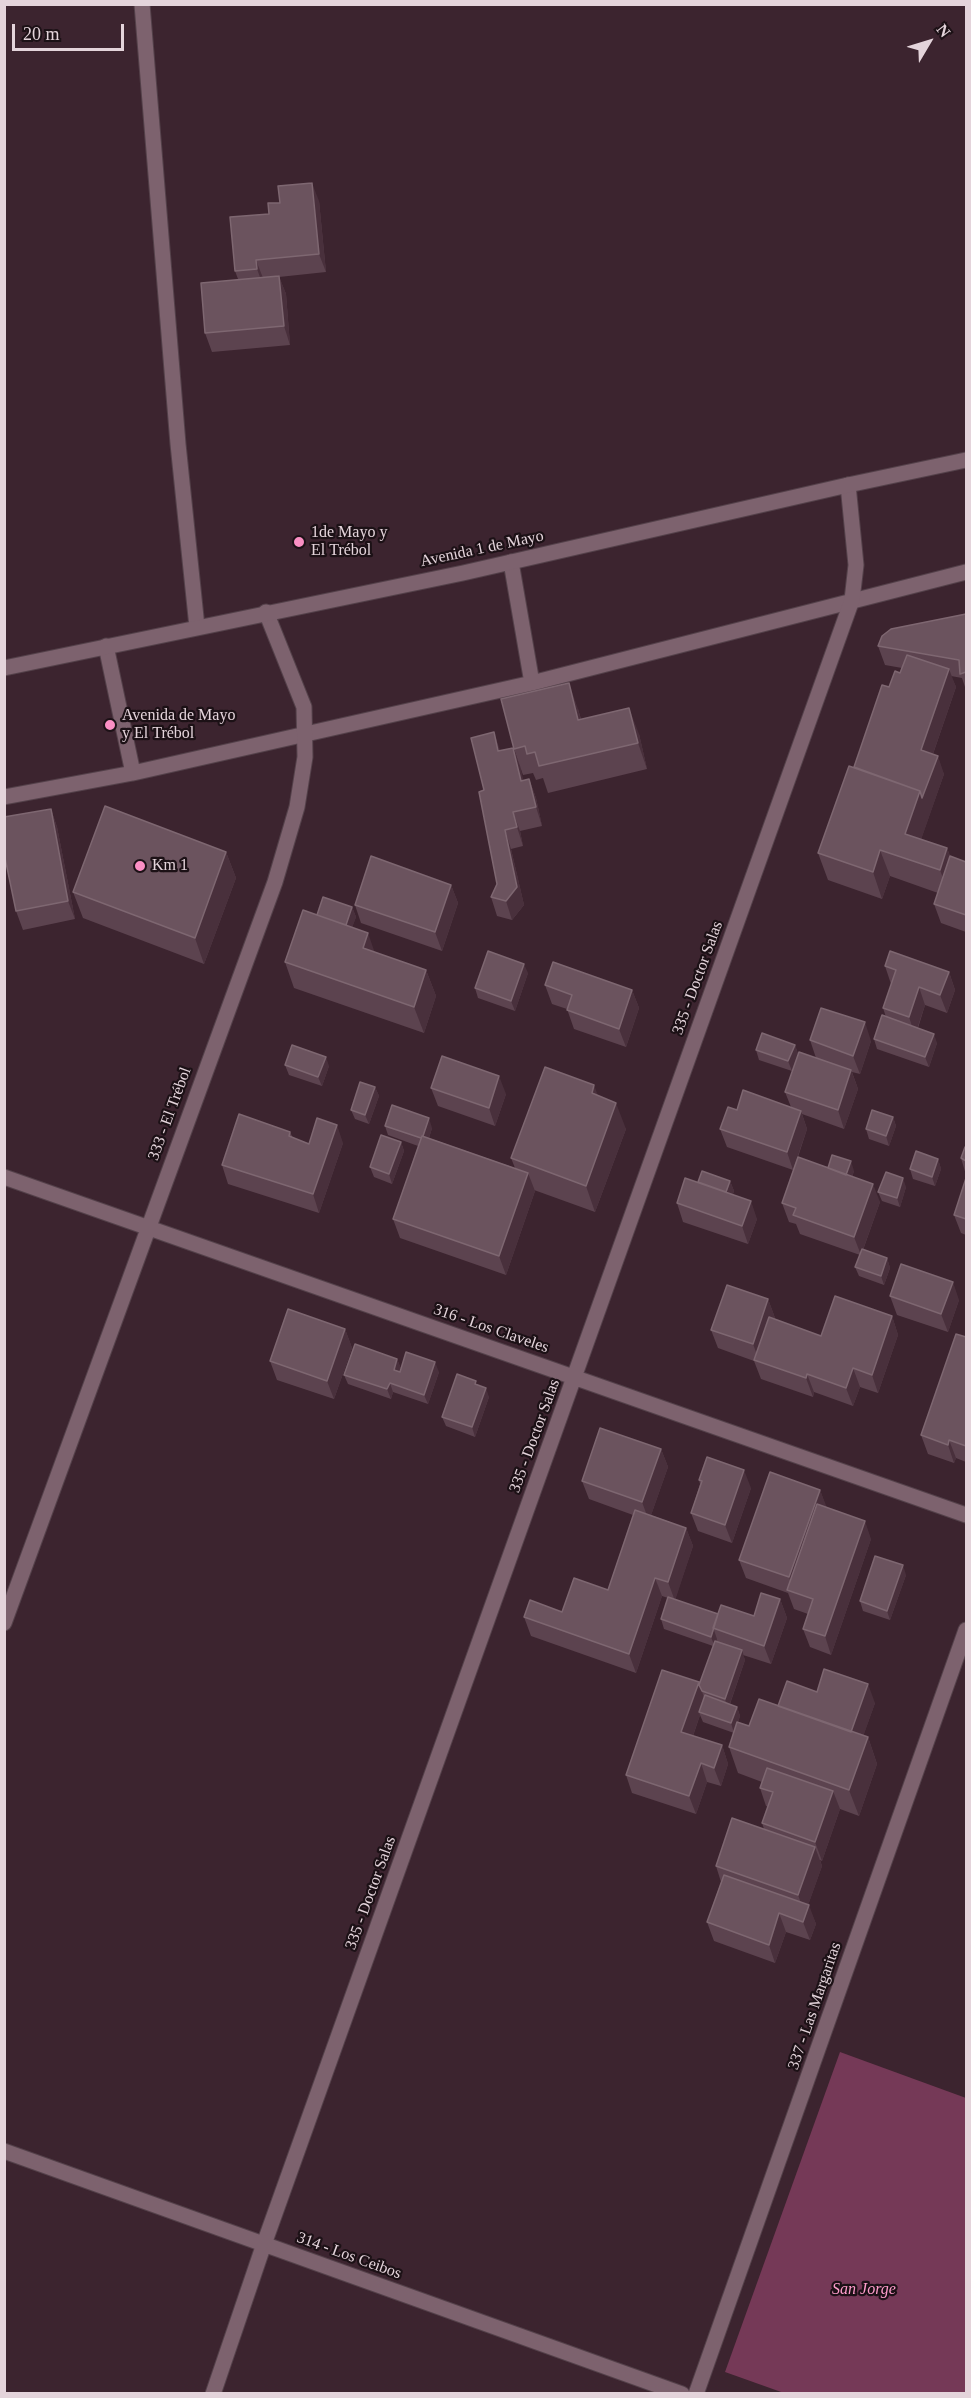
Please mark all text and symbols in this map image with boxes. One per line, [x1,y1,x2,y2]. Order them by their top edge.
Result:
scale bar [15,12,128,50]
north arrow [899,12,959,72]
text: N [933,21,954,40]
text: 20 m [23,24,60,44]
place label: 1de Mayo y El Trébol [311,523,387,561]
street label: Avenida 1 de Mayo [419,527,545,571]
marker: 1de Mayo y El Trébol [292,535,306,549]
place label: Avenida de Mayo y El Trébol [122,706,235,744]
marker: Avenida de Mayo y El Trébol [103,718,117,732]
place label: Km 1 [152,856,188,876]
marker: Km 1 [133,859,147,873]
street label: 335 - Doctor Salas [669,919,727,1037]
street label: 333 - El Trébol [144,1065,196,1163]
street label: 316 - Los Claveles [431,1300,551,1358]
street label: 335 - Doctor Salas [506,1377,564,1495]
street label: 335 - Doctor Salas [342,1834,400,1952]
street label: 337 - Las Margaritas [784,1940,846,2072]
street label: 314 - Los Ceibos [294,2228,404,2284]
park label: San Jorge [832,2280,896,2300]

